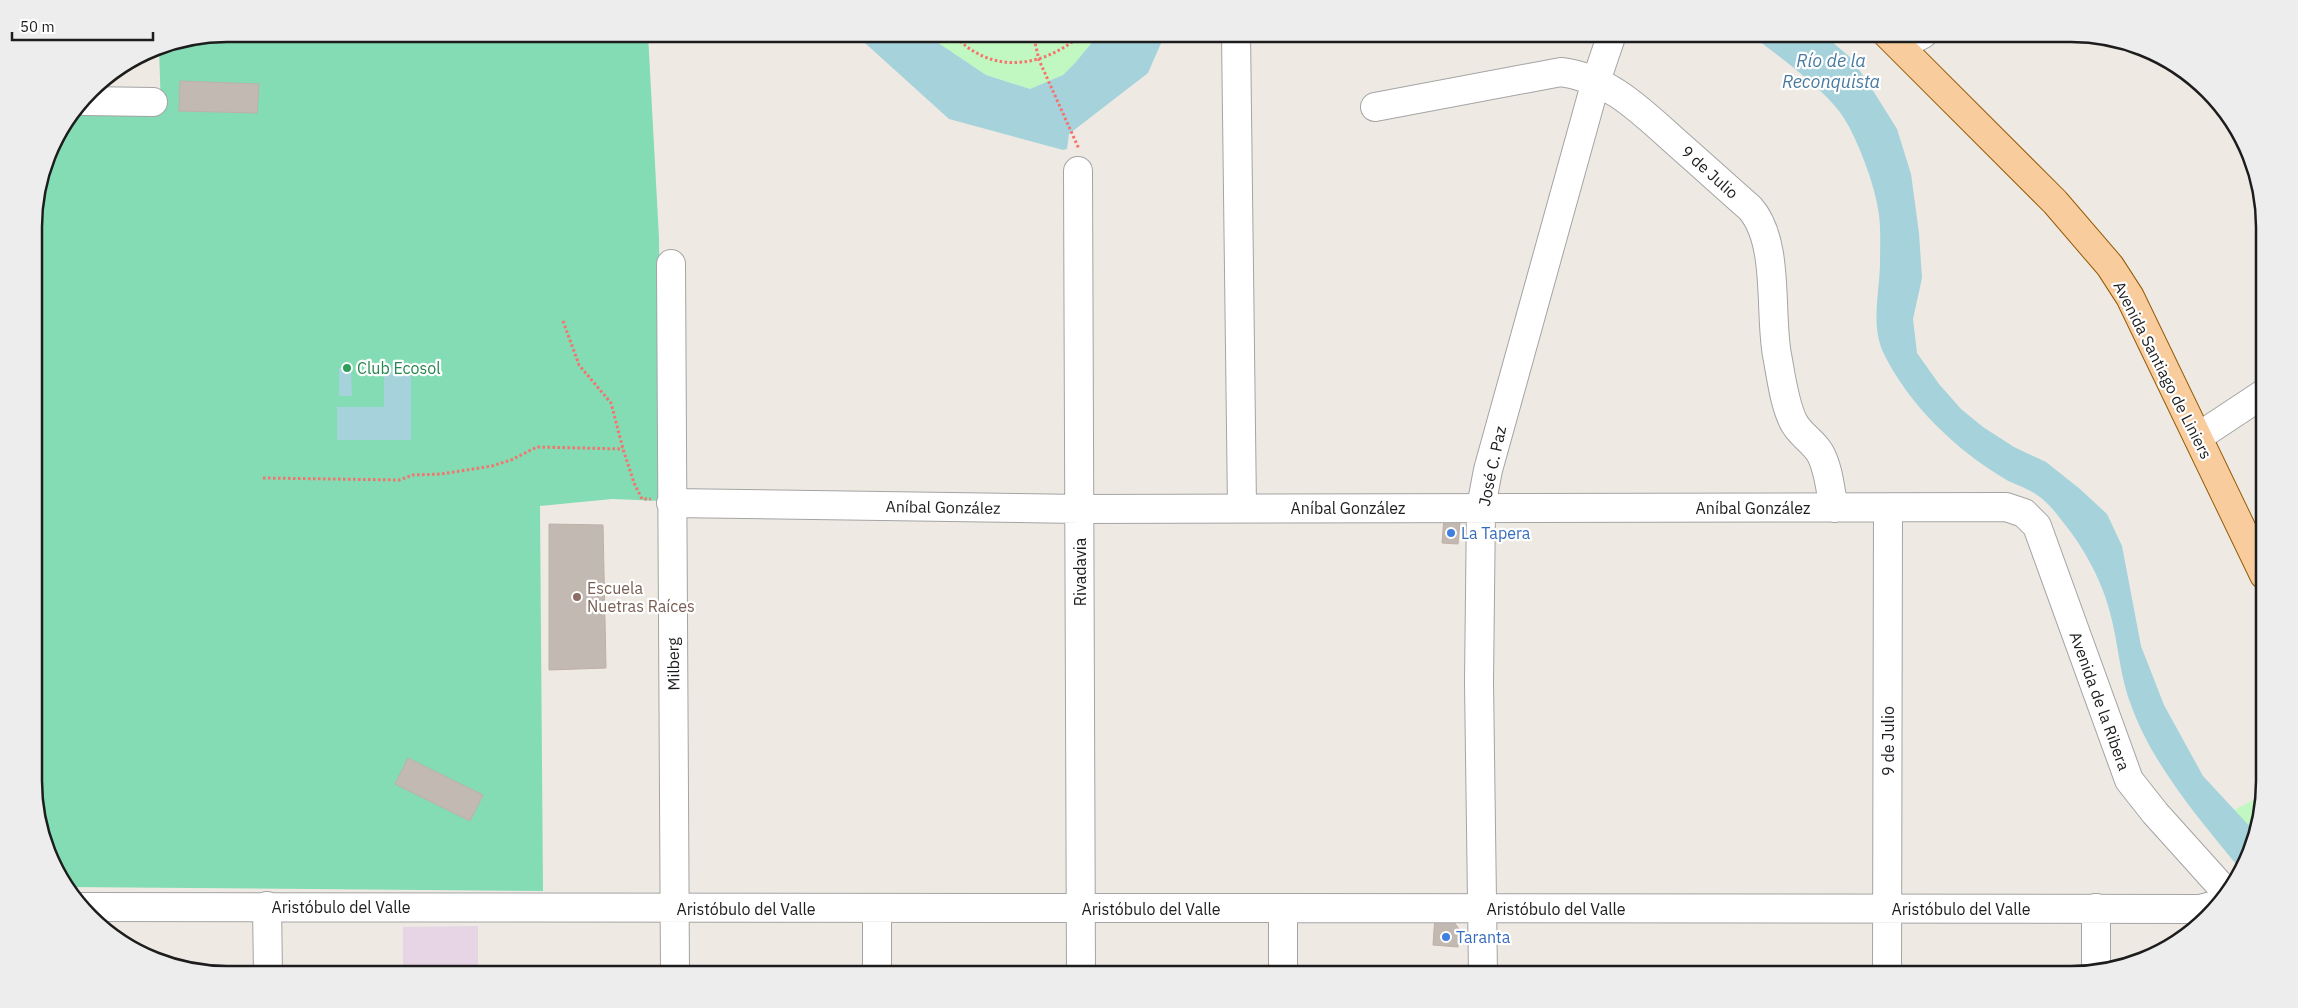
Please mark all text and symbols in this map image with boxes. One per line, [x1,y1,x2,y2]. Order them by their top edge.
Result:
scale bar [12,10,154,42]
text: 50 m [20,17,55,36]
water label: Río de la Reconquista [1782,49,1880,93]
street label: 9 de Julio [1677,141,1743,203]
street label: Avenida Santiago de Liniers [2109,278,2217,462]
place label: Club Ecosol [357,358,441,378]
marker: Club Ecosol [341,362,353,374]
street label: José C. Paz [1474,424,1510,508]
street label: Aníbal González [885,496,1001,518]
street label: Aníbal González [1291,498,1405,518]
street label: Aníbal González [1696,498,1810,518]
place label: La Tapera [1461,523,1531,543]
marker: La Tapera [1445,527,1457,539]
street label: Rivadavia [1070,537,1090,606]
place label: Escuela Nuetras Raíces [587,578,695,616]
marker: Escuela Nuetras Raíces [571,591,583,603]
street label: Avenida de la Ribera [2066,629,2135,774]
street label: Milberg [663,637,683,691]
street label: 9 de Julio [1878,706,1898,776]
street label: Aristóbulo del Valle [271,897,411,917]
street label: Aristóbulo del Valle [676,899,816,919]
street label: Aristóbulo del Valle [1081,899,1221,919]
street label: Aristóbulo del Valle [1486,899,1626,919]
street label: Aristóbulo del Valle [1891,899,2031,919]
place label: Taranta [1456,927,1511,947]
marker: Taranta [1440,931,1452,943]

